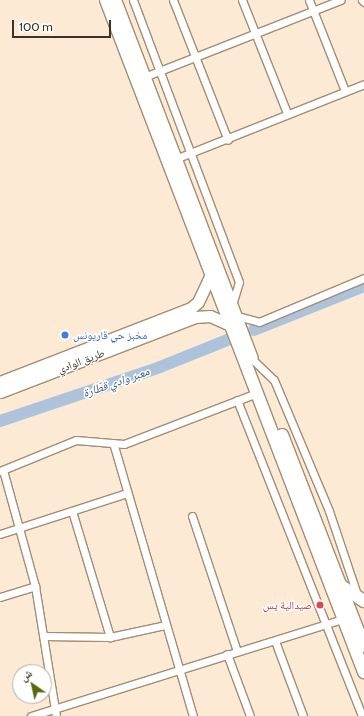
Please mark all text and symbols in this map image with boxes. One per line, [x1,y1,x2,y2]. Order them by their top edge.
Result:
scale bar [14,12,113,38]
text: 100 m [19,19,53,34]
place label: مخبز حي قاريونس [73,328,147,342]
marker: مخبز حي قاريونس [60,330,70,340]
street label: طريق الوادي [56,346,106,376]
water label: معبر وادي قطّارة [81,364,151,400]
place label: صيدالية يس [263,598,312,612]
marker: صيدالية يس [315,600,325,610]
north arrow [12,664,52,704]
text: ش [17,666,35,684]

